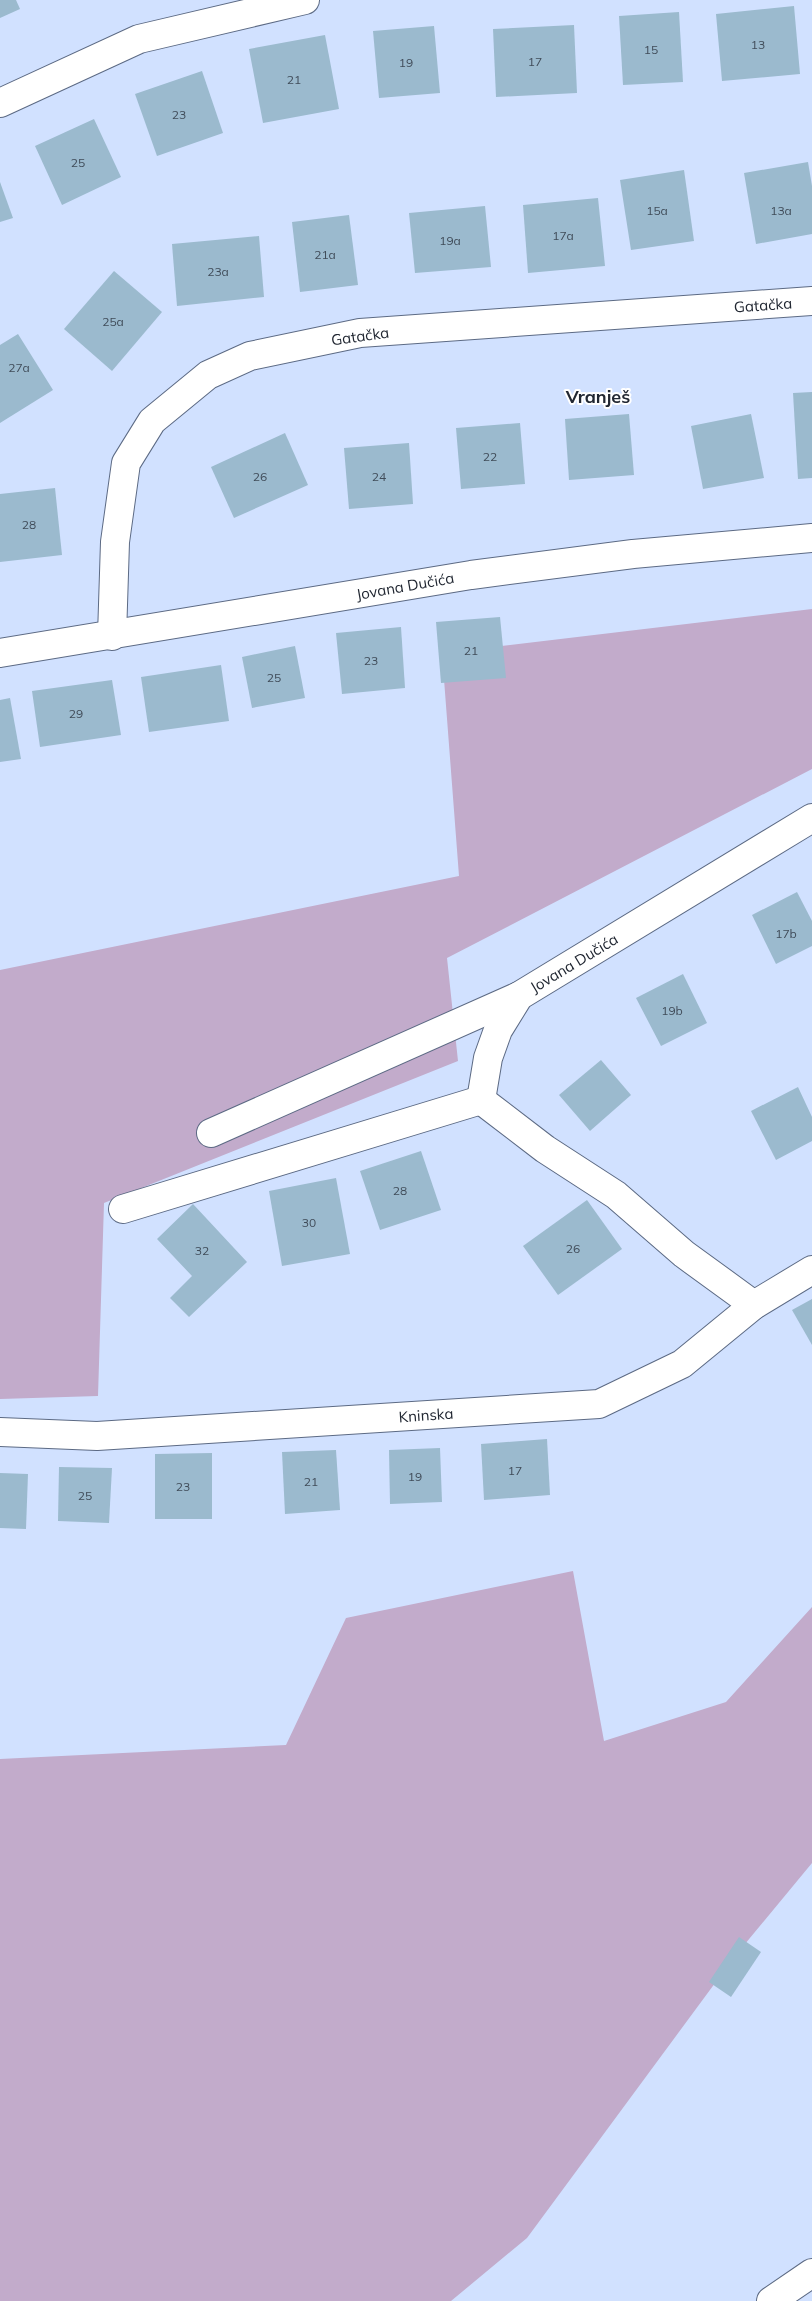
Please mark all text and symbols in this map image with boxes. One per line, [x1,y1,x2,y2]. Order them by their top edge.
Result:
house number: 13 [751,37,765,52]
house number: 15 [644,42,658,57]
house number: 17 [528,54,542,69]
house number: 19 [399,55,413,70]
house number: 21 [287,72,301,87]
house number: 23 [172,107,186,122]
house number: 25 [71,155,85,170]
house number: 15a [646,203,668,218]
house number: 13a [770,203,792,218]
house number: 17a [552,228,574,243]
house number: 19a [439,233,461,248]
house number: 21a [314,247,336,262]
house number: 23a [207,264,229,279]
street label: Gatačka [733,293,793,317]
house number: 25a [102,314,124,329]
street label: Gatačka [330,323,390,349]
house number: 27a [8,360,30,375]
district label: Vranješ [565,385,630,408]
house number: 22 [483,449,497,464]
house number: 26 [253,469,267,484]
house number: 24 [372,469,386,484]
house number: 28 [22,517,36,532]
street label: Jovana Dučića [355,568,455,604]
house number: 21 [464,643,478,658]
house number: 23 [364,653,378,668]
house number: 25 [267,670,281,685]
house number: 29 [69,706,83,721]
house number: 17b [775,926,797,941]
street label: Jovana Dučića [527,929,621,997]
house number: 19b [661,1003,683,1018]
house number: 28 [393,1183,407,1198]
house number: 30 [302,1215,316,1230]
house number: 26 [566,1241,580,1256]
house number: 32 [195,1243,209,1258]
street label: Kninska [398,1404,454,1426]
house number: 17 [508,1463,522,1478]
house number: 19 [408,1469,422,1484]
house number: 21 [304,1474,318,1489]
house number: 23 [176,1479,190,1494]
house number: 25 [78,1488,92,1503]

